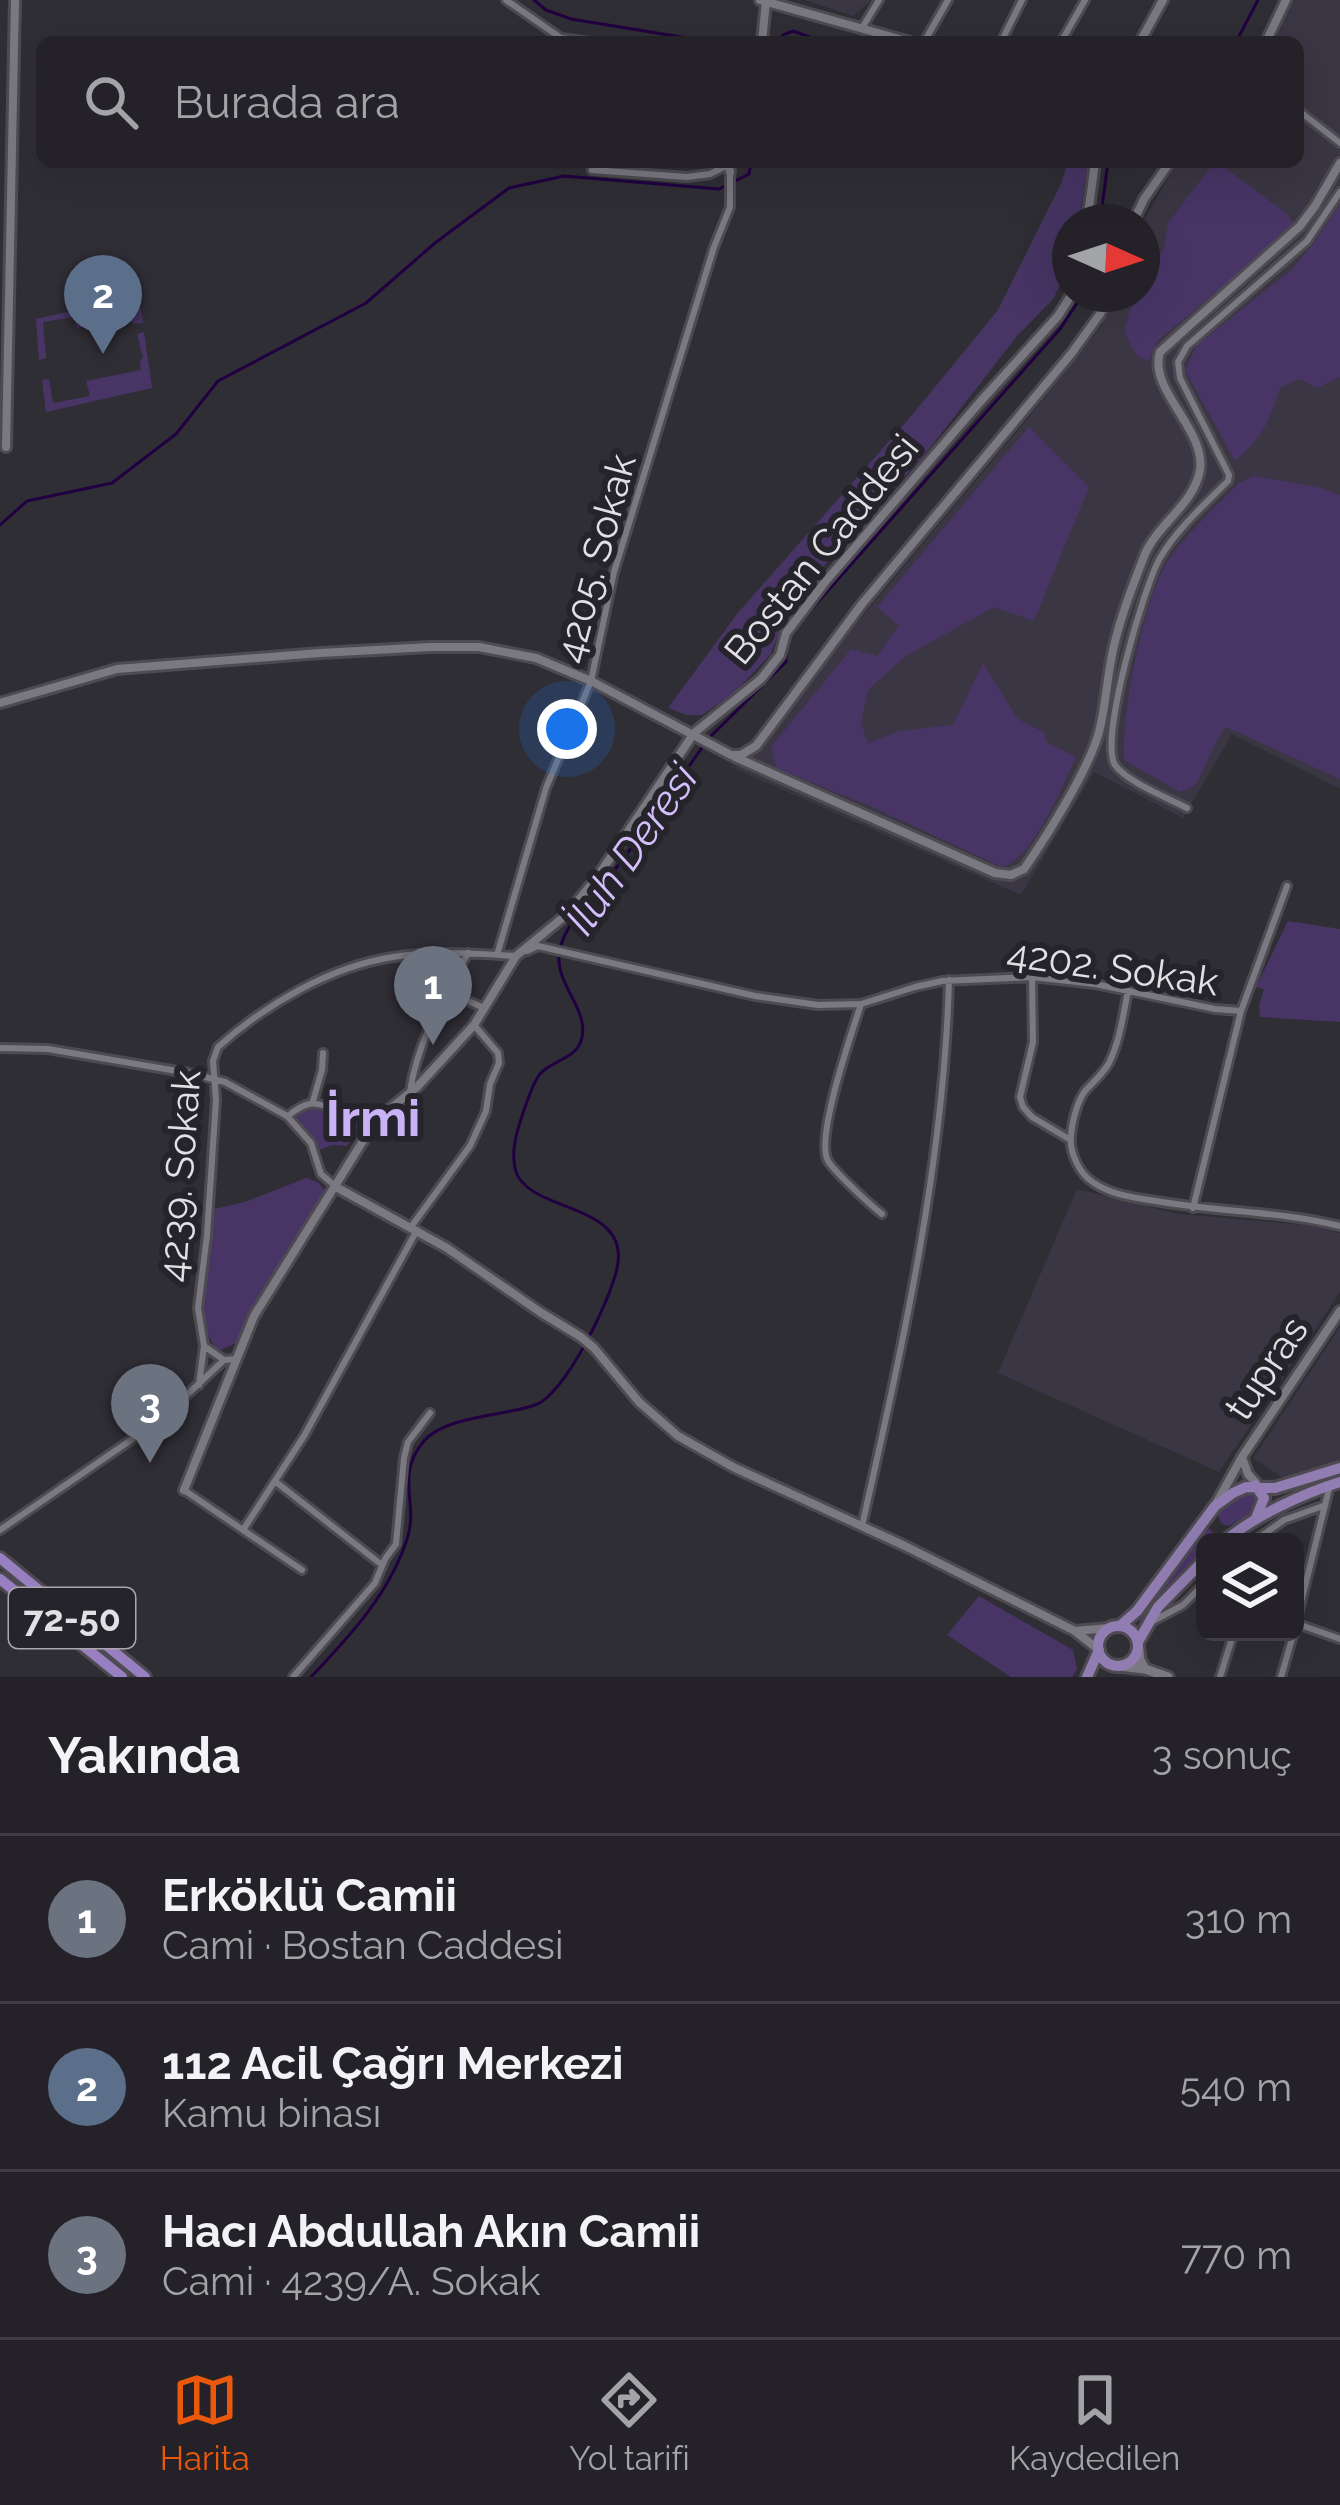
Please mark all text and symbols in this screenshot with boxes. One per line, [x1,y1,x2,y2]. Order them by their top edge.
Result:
search box [36,36,1304,168]
icon: search [78,69,144,135]
text: Burada ara [174,76,400,129]
north arrow [1052,204,1160,312]
pin: 2 [64,255,142,354]
street label: Bostan Caddesi [714,425,928,673]
street label: 4205. Sokak [545,449,645,667]
your location [537,699,597,759]
water label: İluh Deresi [555,754,708,943]
street label: 4202. Sokak [1005,929,1222,1005]
pin: 1 [394,946,472,1045]
street label: 4239. Sokak [149,1068,209,1283]
district label: İrmi [326,1088,420,1148]
street label: tupras [1215,1308,1317,1428]
pin: 3 [111,1364,189,1463]
map controls [1196,1533,1304,1641]
button: layers [1196,1533,1304,1641]
road number: 72-50 [9,1588,135,1648]
text: Yakında [48,1725,241,1785]
text: 3 sonuç [1152,1732,1292,1778]
text: Erköklü Camii [162,1869,457,1922]
text: 1 [77,1896,97,1942]
text: 310 m [1185,1896,1292,1942]
text: Cami · Bostan Caddesi [162,1922,563,1968]
text: 112 Acil Çağrı Merkezi [162,2037,624,2090]
text: 2 [76,2064,98,2110]
text: 540 m [1180,2064,1292,2110]
text: Kamu binası [162,2090,381,2136]
text: Hacı Abdullah Akın Camii [162,2205,700,2258]
text: 3 [76,2232,98,2278]
text: 770 m [1181,2232,1292,2278]
text: Cami · 4239/A. Sokak [162,2258,540,2304]
tab: Harita [160,2367,250,2478]
tab: Yol tarifi [569,2367,690,2478]
tab: Kaydedilen [1009,2367,1180,2478]

